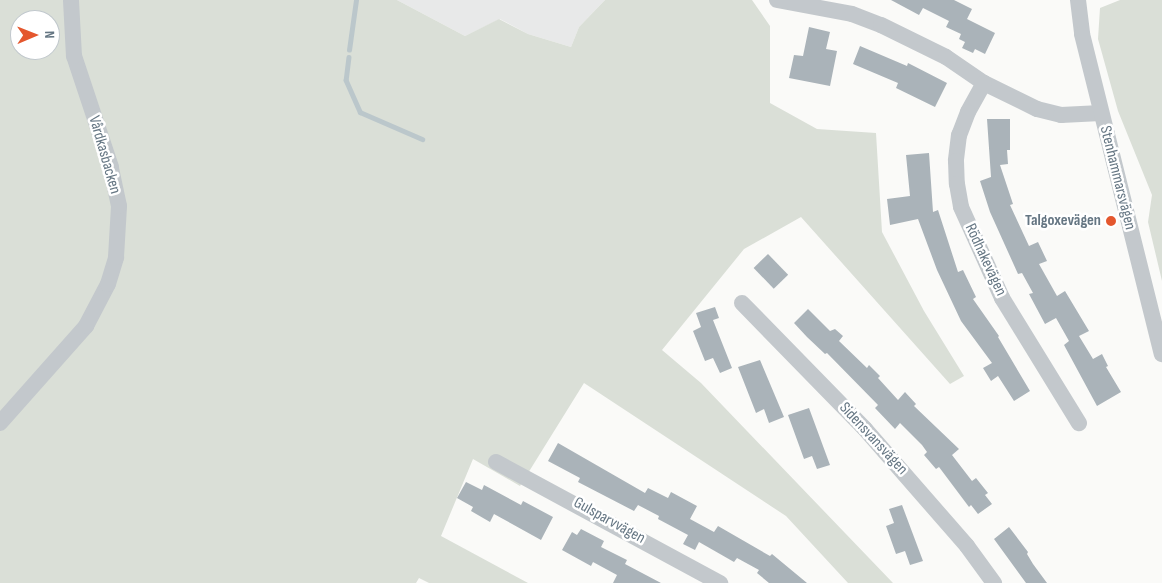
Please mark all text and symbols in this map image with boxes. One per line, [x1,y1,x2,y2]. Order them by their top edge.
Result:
north arrow [10,10,60,60]
text: N [41,31,58,39]
street label: Vårdkasbacken [84,114,124,196]
street label: Stenhammarsvägen [1095,124,1139,232]
place label: Talgoxevägen [1025,211,1101,231]
marker: Talgoxevägen [1105,215,1117,227]
street label: Rödhakevägen [960,221,1010,299]
street label: Sidensvansvägen [835,399,911,479]
street label: Gulsparvvägen [570,493,648,549]

